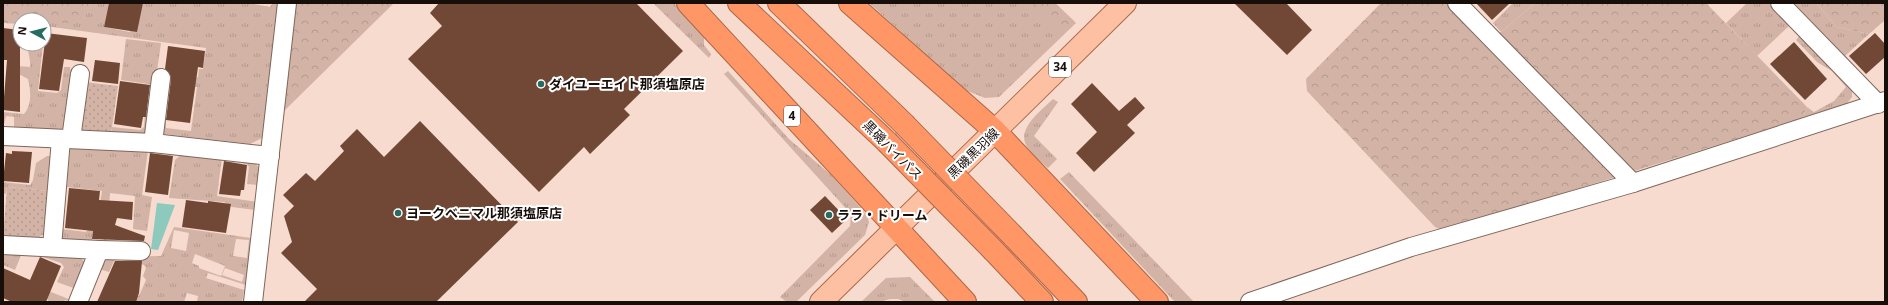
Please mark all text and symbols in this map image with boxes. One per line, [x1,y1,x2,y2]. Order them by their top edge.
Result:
north arrow [12,12,52,52]
text: N [14,25,30,36]
road number: 34 [1049,57,1071,77]
place label: ダイユーエイト那須塩原店 [549,75,705,93]
marker: ダイユーエイト那須塩原店 [536,79,546,89]
road number: 4 [784,106,800,126]
street label: 黒磯バイパス [859,116,927,184]
street label: 黒磯黒羽線 [943,124,1003,182]
place label: ヨークベニマル那須塩原店 [406,204,562,222]
place label: ララ・ドリーム [837,206,928,224]
marker: ヨークベニマル那須塩原店 [393,208,403,218]
marker: ララ・ドリーム [824,210,834,220]

